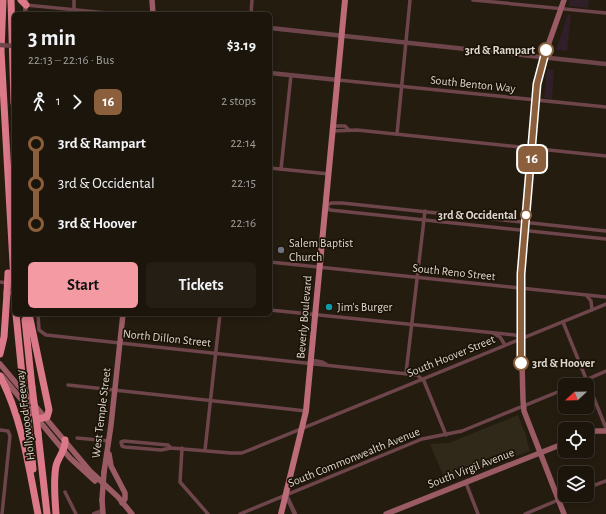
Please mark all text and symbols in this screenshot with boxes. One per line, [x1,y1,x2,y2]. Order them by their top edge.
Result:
text: 3 min [28,27,76,49]
text: $3.19 [227,38,256,53]
marker: 3rd & Rampart [538,42,554,58]
place label: 3rd & Rampart [465,44,535,56]
text: 22:13 – 22:16 · Bus [28,54,114,67]
street label: South Benton Way [430,74,516,95]
icon: walk [28,91,50,113]
icon: forward [66,91,88,113]
text: 1 [56,95,60,108]
text: 16 [102,95,114,109]
text: 2 stops [221,95,256,108]
text: 3rd & Rampart [58,136,146,151]
text: 22:14 [230,137,256,150]
line badge: 16 [514,146,550,172]
text: 16 [526,152,538,166]
text: 3rd & Occidental [58,176,155,191]
text: 22:15 [231,177,256,190]
place label: 3rd & Occidental [438,209,517,221]
marker: 3rd & Occidental [520,209,532,221]
text: 3rd & Hoover [58,216,136,231]
text: 22:16 [231,217,256,230]
place label: Salem Baptist Church [289,237,353,263]
marker: Salem Baptist Church [276,245,286,255]
button: Start [28,262,138,308]
button: Tickets [146,262,256,308]
street label: South Reno Street [412,262,496,282]
street label: Beverly Boulevard [294,275,315,359]
place label: Jim's Burger [337,301,393,313]
marker: Jim's Burger [324,302,334,312]
street label: North Dillon Street [122,327,212,349]
street label: South Hoover Street [405,333,497,379]
marker: 3rd & Hoover [513,355,529,371]
place label: 3rd & Hoover [532,357,596,369]
street label: West Temple Street [89,367,113,459]
street label: Hollywood Freeway [14,369,37,461]
north arrow [558,378,594,414]
map controls [558,378,594,502]
button: locate [558,422,594,458]
street label: South Commonwealth Avenue [286,425,422,489]
street label: South Virgil Avenue [426,446,516,490]
button: layers [558,466,594,502]

